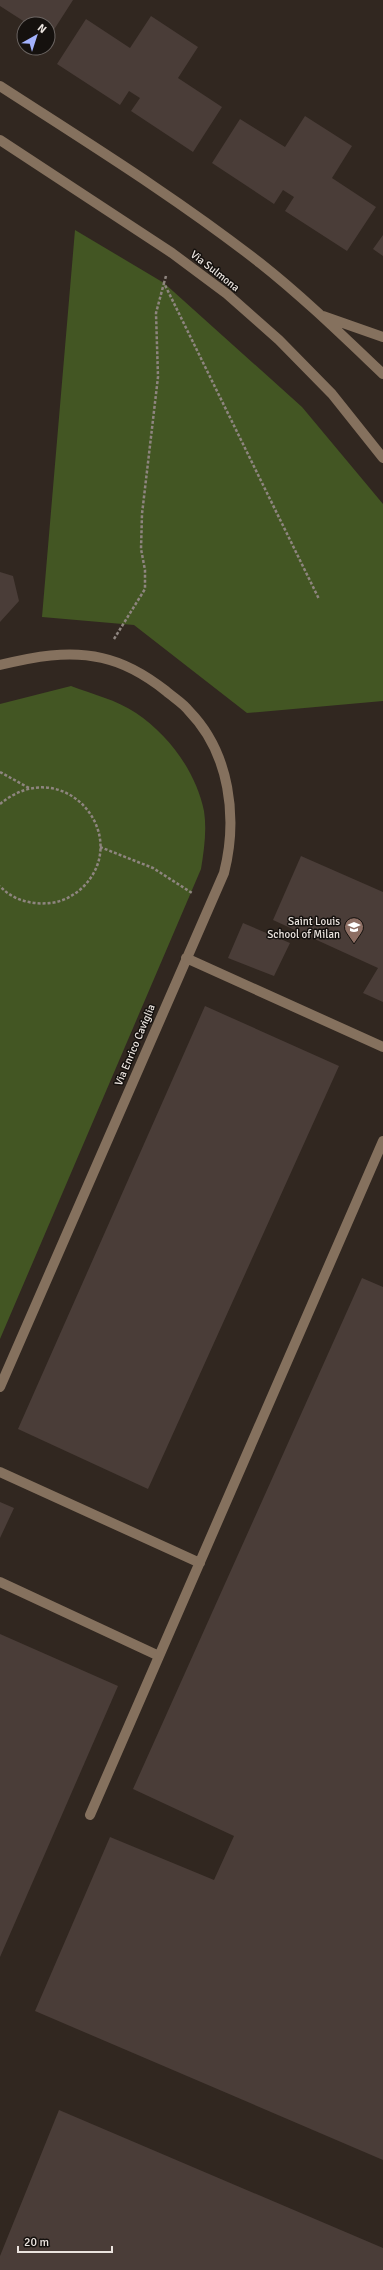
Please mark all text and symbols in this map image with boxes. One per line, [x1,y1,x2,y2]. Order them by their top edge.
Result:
north arrow [16,16,56,56]
text: N [35,21,49,36]
street label: Via Sulmona [188,248,242,294]
place label: Saint Louis School of Milan [267,915,340,941]
school or university icon: Saint Louis School of Milan [343,916,365,944]
street label: Via Enrico Caviglia [112,1002,158,1088]
scale bar [18,2228,112,2254]
text: 20 m [24,2235,49,2250]

